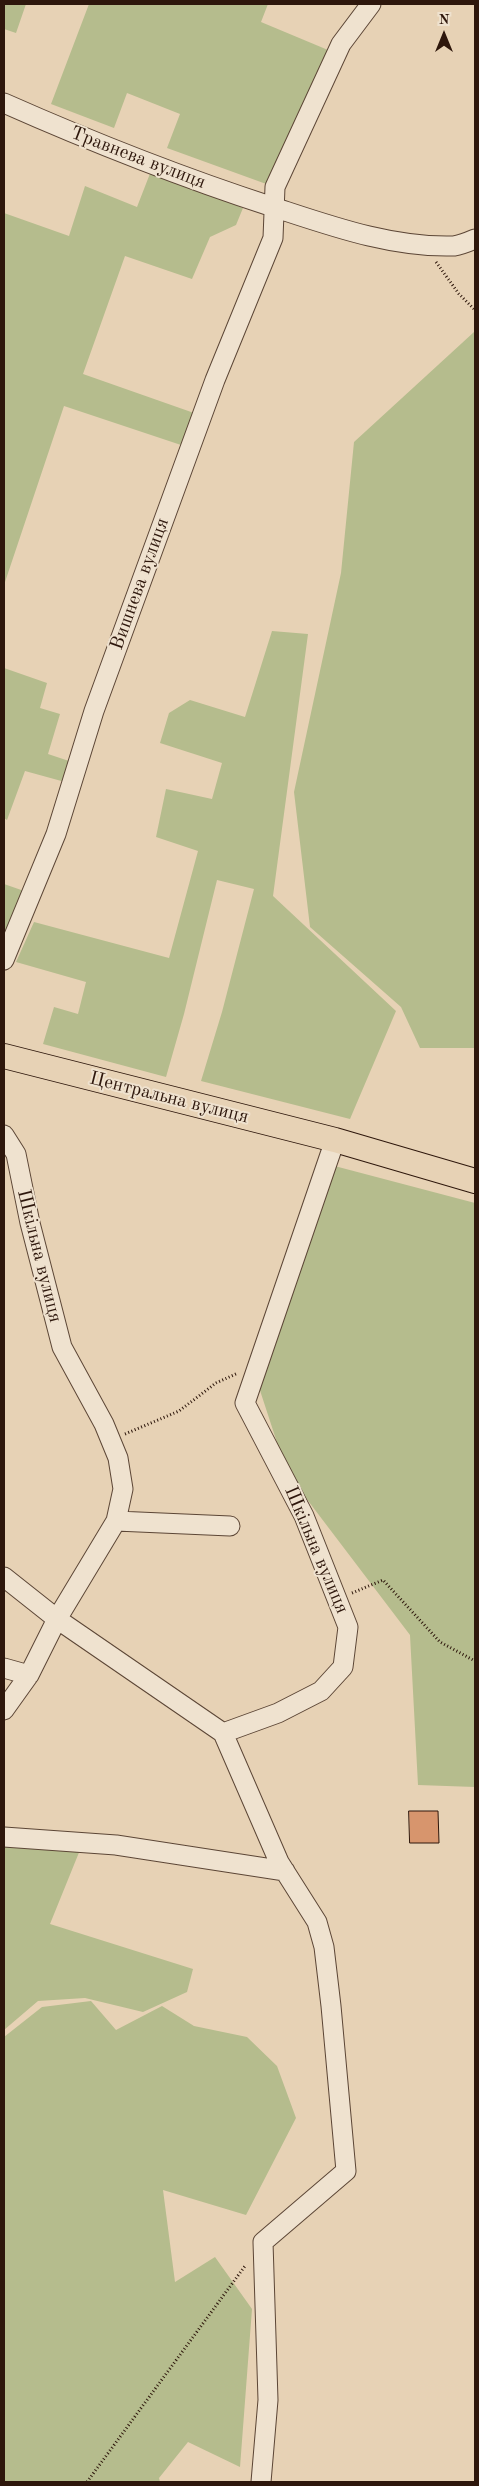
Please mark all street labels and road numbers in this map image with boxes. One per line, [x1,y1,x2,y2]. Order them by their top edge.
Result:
street label: Травнева вулиця [67,122,209,194]
street label: Вишнева вулиця [106,515,174,653]
street label: Центральна вулиця [87,1067,251,1129]
street label: Шкільна вулиця [11,1187,67,1325]
street label: Шкільна вулиця [279,1483,353,1617]

